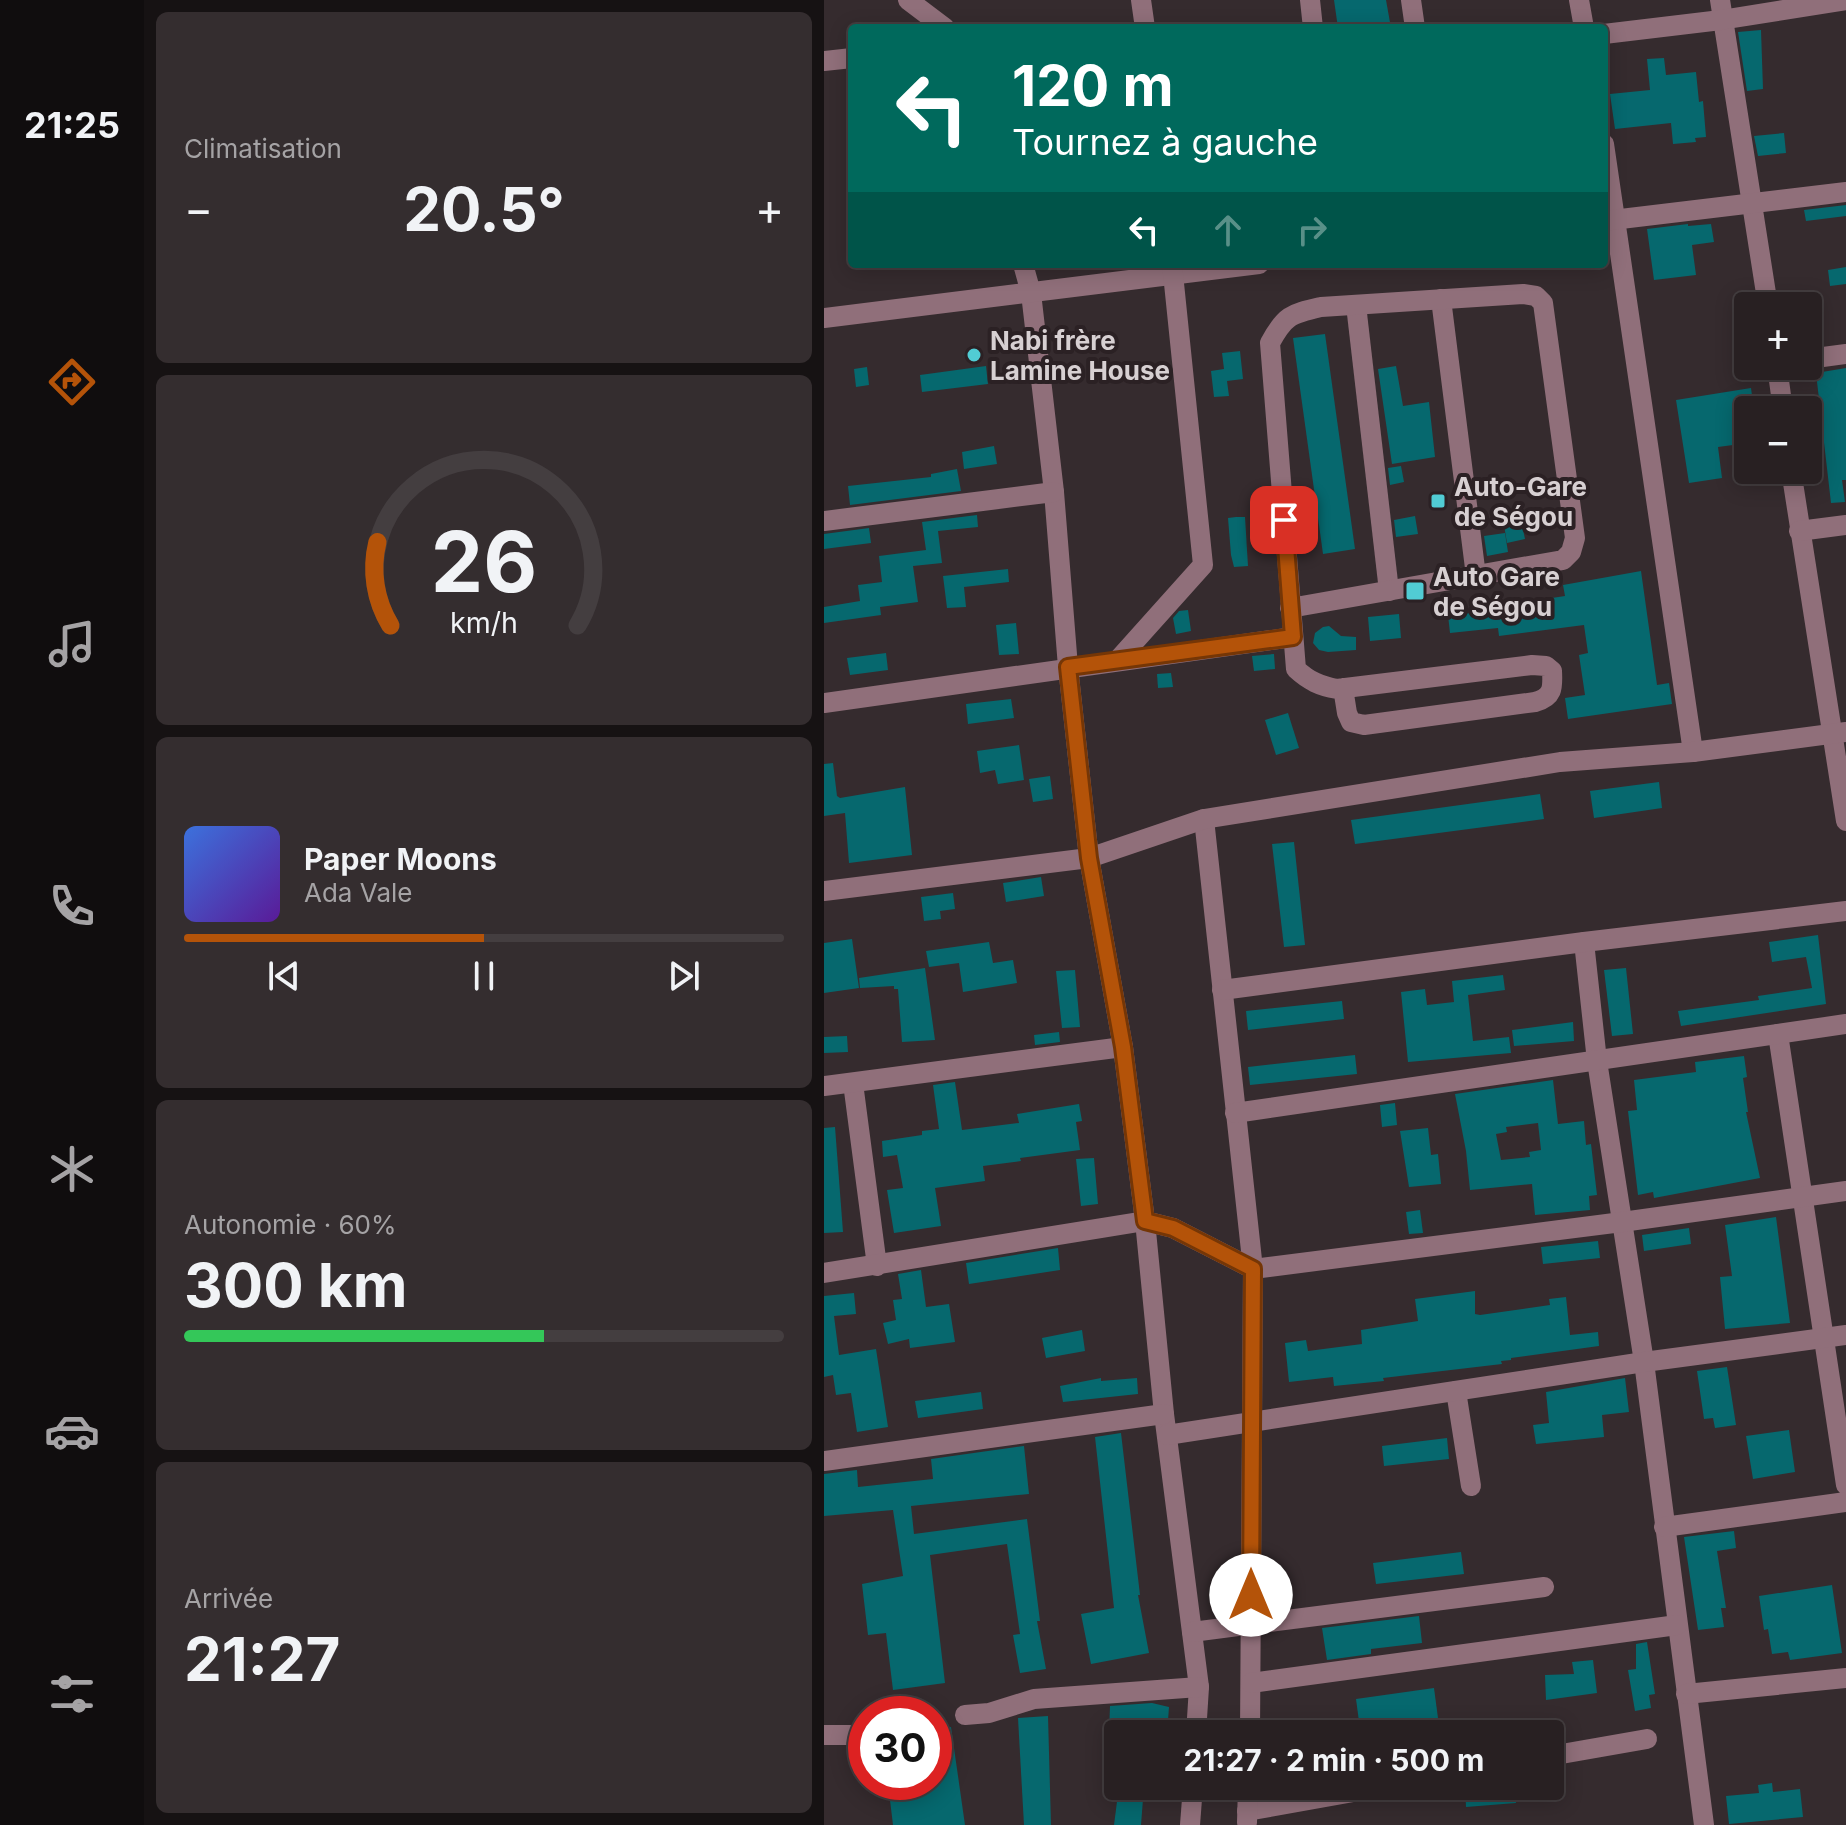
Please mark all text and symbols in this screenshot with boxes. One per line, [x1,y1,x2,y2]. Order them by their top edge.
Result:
text: 120 m [1012,52,1174,120]
icon: left [880,56,984,160]
text: 21:25 [24,103,120,147]
text: Tournez à gauche [1012,120,1318,164]
text: Climatisation [184,133,342,164]
text: 20.5° [403,173,565,245]
text: − [184,182,213,236]
text: + [755,182,784,236]
icon: left [1122,208,1166,252]
icon: ahead [1206,208,1250,252]
icon: right [1290,208,1334,252]
map controls [1734,292,1822,484]
button: + [1734,292,1822,380]
place label: Nabi frère Lamine House [990,325,1170,386]
marker: Nabi frère Lamine House [965,346,983,364]
icon: directions [44,354,100,410]
button: − [1734,396,1822,484]
place label: Auto-Gare de Ségou [1454,471,1587,532]
pin [1250,486,1318,554]
marker: Auto-Gare de Ségou [1429,492,1447,510]
icon: arrive [1262,498,1306,542]
text: 26 [431,510,537,611]
place label: Auto Gare de Ségou [1433,561,1560,622]
marker: Auto Gare de Ségou [1404,580,1426,602]
text: km/h [450,605,518,640]
icon: music [44,616,100,672]
text: Paper Moons [304,841,497,877]
text: Ada Vale [304,877,412,908]
icon: phone [44,878,100,934]
icon: previous [262,954,306,998]
icon: pause [462,954,506,998]
icon: next [662,954,706,998]
icon: climate [44,1141,100,1197]
text: Autonomie · 60% [184,1209,397,1240]
text: 300 km [184,1249,407,1321]
icon: car [44,1403,100,1459]
position arrow [1209,1553,1293,1637]
text: Arrivée [184,1583,273,1614]
text: 21:27 [184,1623,340,1695]
icon: filters [44,1666,100,1722]
speed limit sign: 30 [848,1696,952,1800]
text: 21:27 · 2 min · 500 m [1184,1742,1484,1778]

